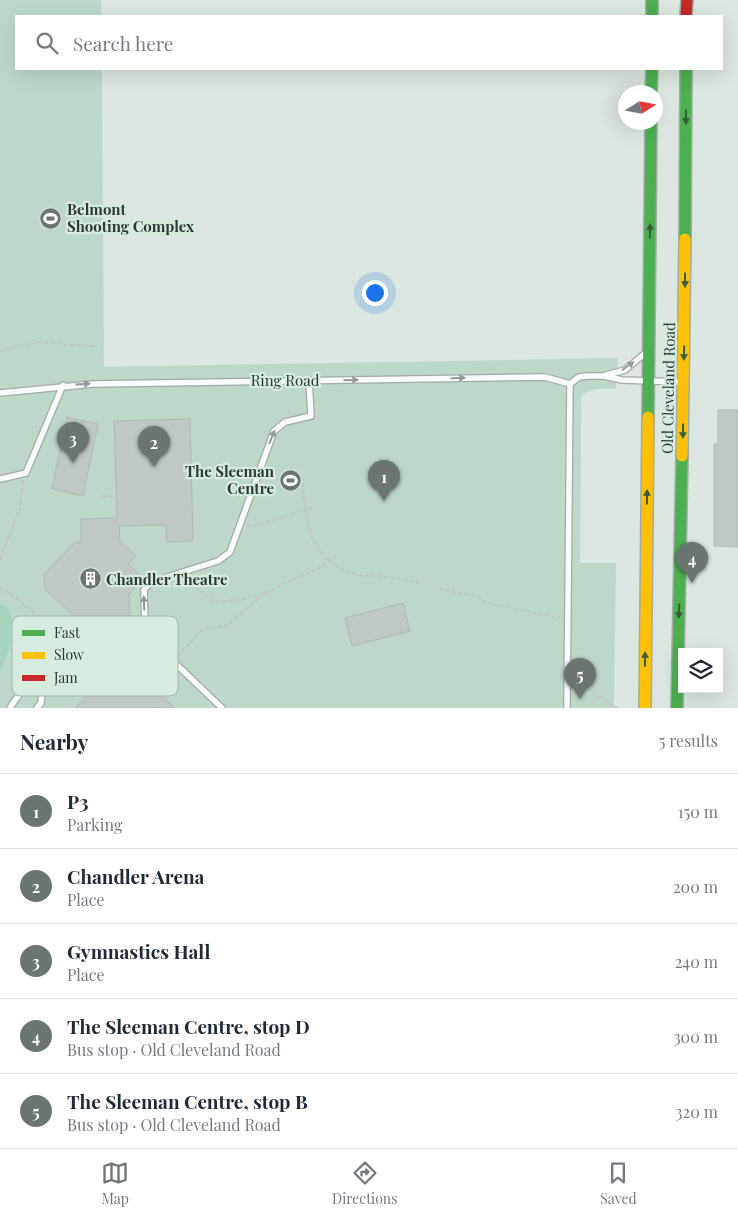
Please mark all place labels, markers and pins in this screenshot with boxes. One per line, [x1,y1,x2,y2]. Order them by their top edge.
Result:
place label: Belmont Shooting Complex [67,199,195,236]
sports icon: Belmont Shooting Complex [39,206,63,230]
pin: 3 [57,422,89,463]
pin: 2 [138,426,170,467]
pin: 1 [368,460,400,501]
place label: The Sleeman Centre [185,461,275,498]
sports icon: The Sleeman Centre [278,468,302,492]
pin: 4 [676,542,708,583]
building icon: Chandler Theatre [78,567,102,591]
place label: Chandler Theatre [106,569,228,589]
pin: 5 [564,658,596,699]

